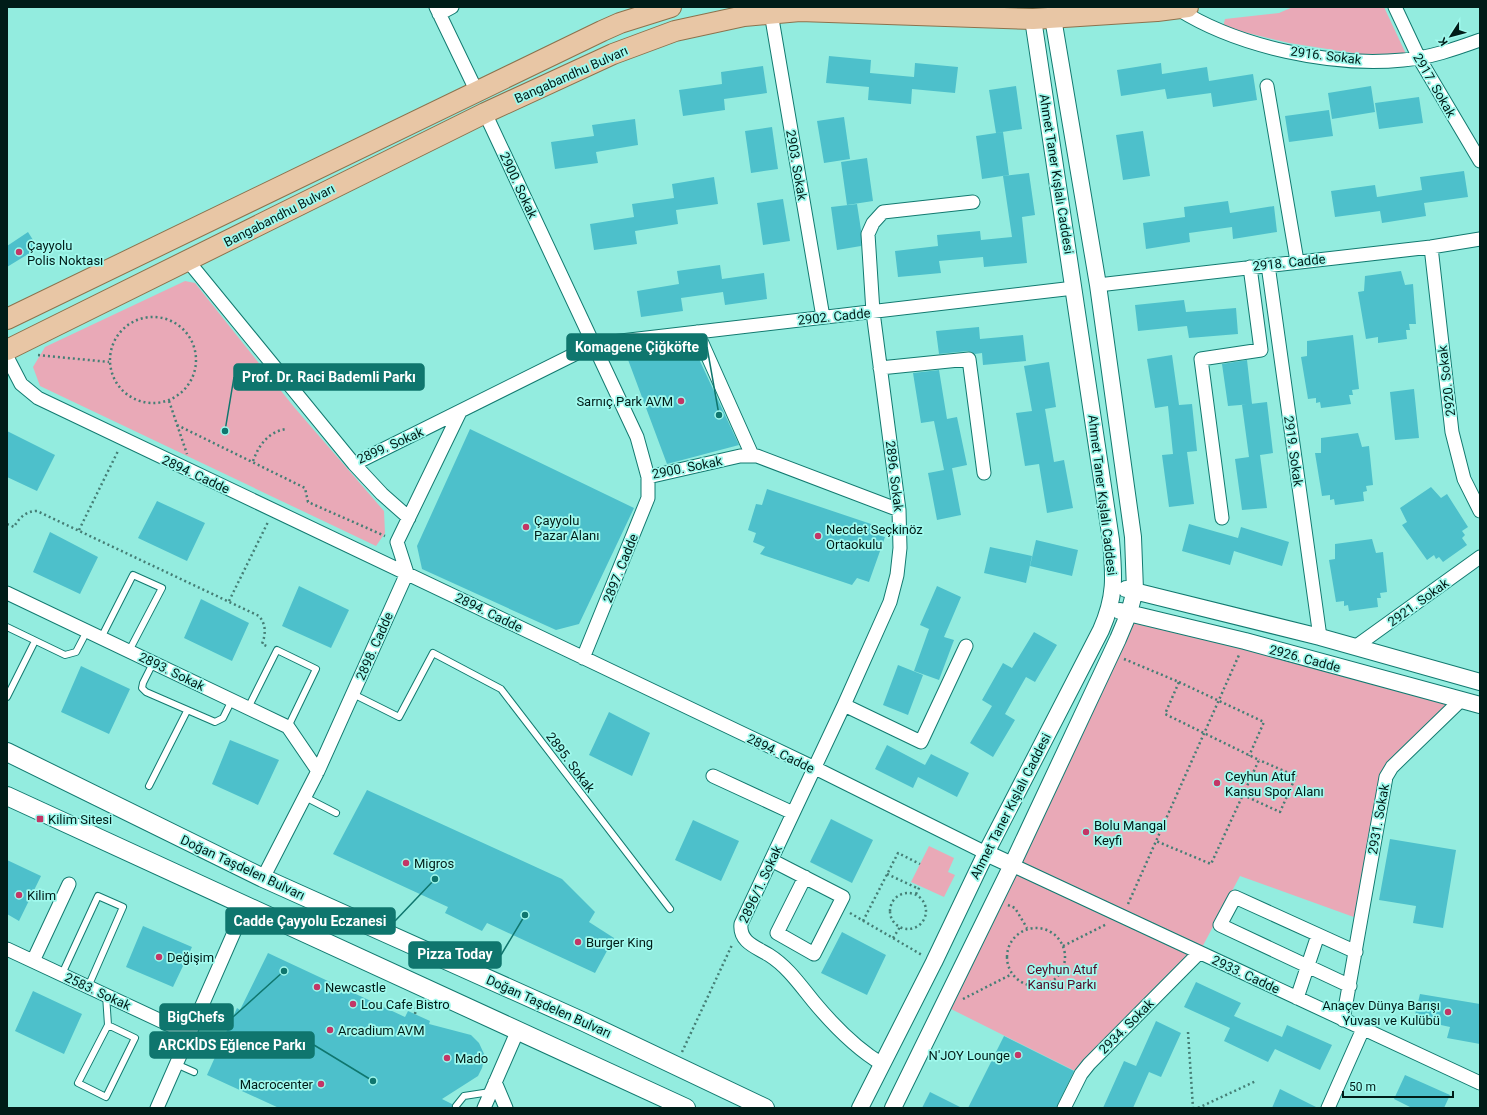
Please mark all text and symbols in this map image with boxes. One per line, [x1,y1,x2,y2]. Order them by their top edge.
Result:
north arrow [1431,16,1471,56]
text: K [1435,34,1451,48]
street label: Bangabandhu Bulvarı [512,43,630,106]
street label: 2916. Sokak [1290,44,1363,67]
street label: 2917. Sokak [1410,51,1459,120]
street label: Ahmet Taner Kışlalı Caddesi [1036,93,1077,255]
street label: 2903. Sokak [783,129,810,202]
street label: 2900. Sokak [497,150,541,221]
street label: Bangabandhu Bulvarı [221,181,337,250]
place label: Çayyolu Polis Noktası [27,238,103,268]
marker: Çayyolu Polis Noktası [14,247,24,257]
street label: 2918. Cadde [1252,251,1326,274]
street label: 2902. Cadde [797,305,871,328]
callout: Komagene Çiğköfte [567,334,707,360]
text: Komagene Çiğköfte [575,339,700,355]
street label: 2920. Sokak [1435,344,1458,417]
callout: Prof. Dr. Raci Bademli Parkı [234,364,424,390]
text: Prof. Dr. Raci Bademli Parkı [242,369,416,385]
place label: Sarnıç Park AVM [576,394,673,409]
marker: Sarnıç Park AVM [676,396,686,406]
street label: Ahmet Taner Kışlalı Caddesi [1085,414,1120,576]
street label: 2919. Sokak [1281,415,1306,488]
street label: 2899. Sokak [355,424,426,467]
street label: 2896. Sokak [883,440,906,513]
street label: 2894. Cadde [160,452,232,497]
street label: 2900. Sokak [651,453,724,482]
place label: Çayyolu Pazar Alanı [534,513,599,543]
marker: Çayyolu Pazar Alanı [521,522,531,532]
place label: Necdet Seçkinöz Ortaokulu [826,522,923,552]
street label: 2897. Cadde [600,531,641,605]
marker: Necdet Seçkinöz Ortaokulu [813,531,823,541]
street label: 2921. Sokak [1385,575,1452,629]
street label: 2894. Cadde [453,590,525,635]
street label: 2898. Cadde [353,610,396,683]
street label: 2926. Cadde [1268,642,1342,675]
street label: 2893. Sokak [136,649,207,694]
street label: 2895. Sokak [543,729,598,796]
street label: 2894. Cadde [745,731,817,776]
street label: Ahmet Taner Kışlalı Caddesi [967,731,1054,882]
place label: Ceyhun Atuf Kansu Spor Alanı [1225,769,1324,799]
marker: Ceyhun Atuf Kansu Spor Alanı [1212,778,1222,788]
street label: 2931. Sokak [1365,782,1392,855]
place label: Kilim Sitesi [48,812,112,827]
marker: Kilim Sitesi [35,814,45,824]
place label: Bolu Mangal Keyfi [1094,818,1166,848]
marker: Bolu Mangal Keyfi [1081,827,1091,837]
street label: Doğan Taşdelen Bulvarı [178,832,307,903]
street label: 2896/1. Sokak [736,843,785,925]
place label: Migros [414,856,455,871]
marker: Migros [401,858,411,868]
place label: Kilim [27,888,56,903]
marker: Kilim [14,890,24,900]
callout: Cadde Çayyolu Eczanesi [226,908,395,934]
text: Cadde Çayyolu Eczanesi [234,913,386,929]
place label: Burger King [586,935,653,950]
marker: Burger King [573,937,583,947]
callout: Pizza Today [409,942,501,968]
text: Pizza Today [417,946,494,962]
place label: Değişim [167,950,214,965]
marker: Değişim [154,952,164,962]
street label: 2933. Cadde [1210,952,1282,997]
park label: Ceyhun Atuf Kansu Parkı [1027,962,1098,992]
street label: 2583. Sokak [62,970,134,1013]
street label: Doğan Taşdelen Bulvarı [484,972,614,1041]
place label: Newcastle [325,980,386,995]
marker: Newcastle [312,982,322,992]
street label: 2934. Sokak [1096,996,1157,1057]
place label: Lou Cafe Bistro [361,997,450,1012]
place label: Anaçev Dünya Barışı Yuvası ve Kulübü [1322,998,1440,1028]
marker: Lou Cafe Bistro [348,999,358,1009]
callout: BigChefs [160,1004,233,1030]
marker: Anaçev Dünya Barışı Yuvası ve Kulübü [1443,1007,1453,1017]
text: BigChefs [167,1009,225,1025]
place label: Arcadium AVM [338,1023,424,1038]
marker: Arcadium AVM [325,1025,335,1035]
callout: ARCKİDS Eğlence Parkı [150,1032,314,1058]
text: ARCKİDS Eğlence Parkı [158,1037,306,1053]
place label: N'JOY Lounge [929,1048,1010,1063]
marker: N'JOY Lounge [1013,1050,1023,1060]
place label: Mado [455,1051,488,1066]
marker: Mado [442,1053,452,1063]
scale bar [1343,1073,1453,1099]
place label: Macrocenter [240,1077,314,1092]
marker: Macrocenter [316,1079,326,1089]
text: 50 m [1349,1080,1376,1094]

